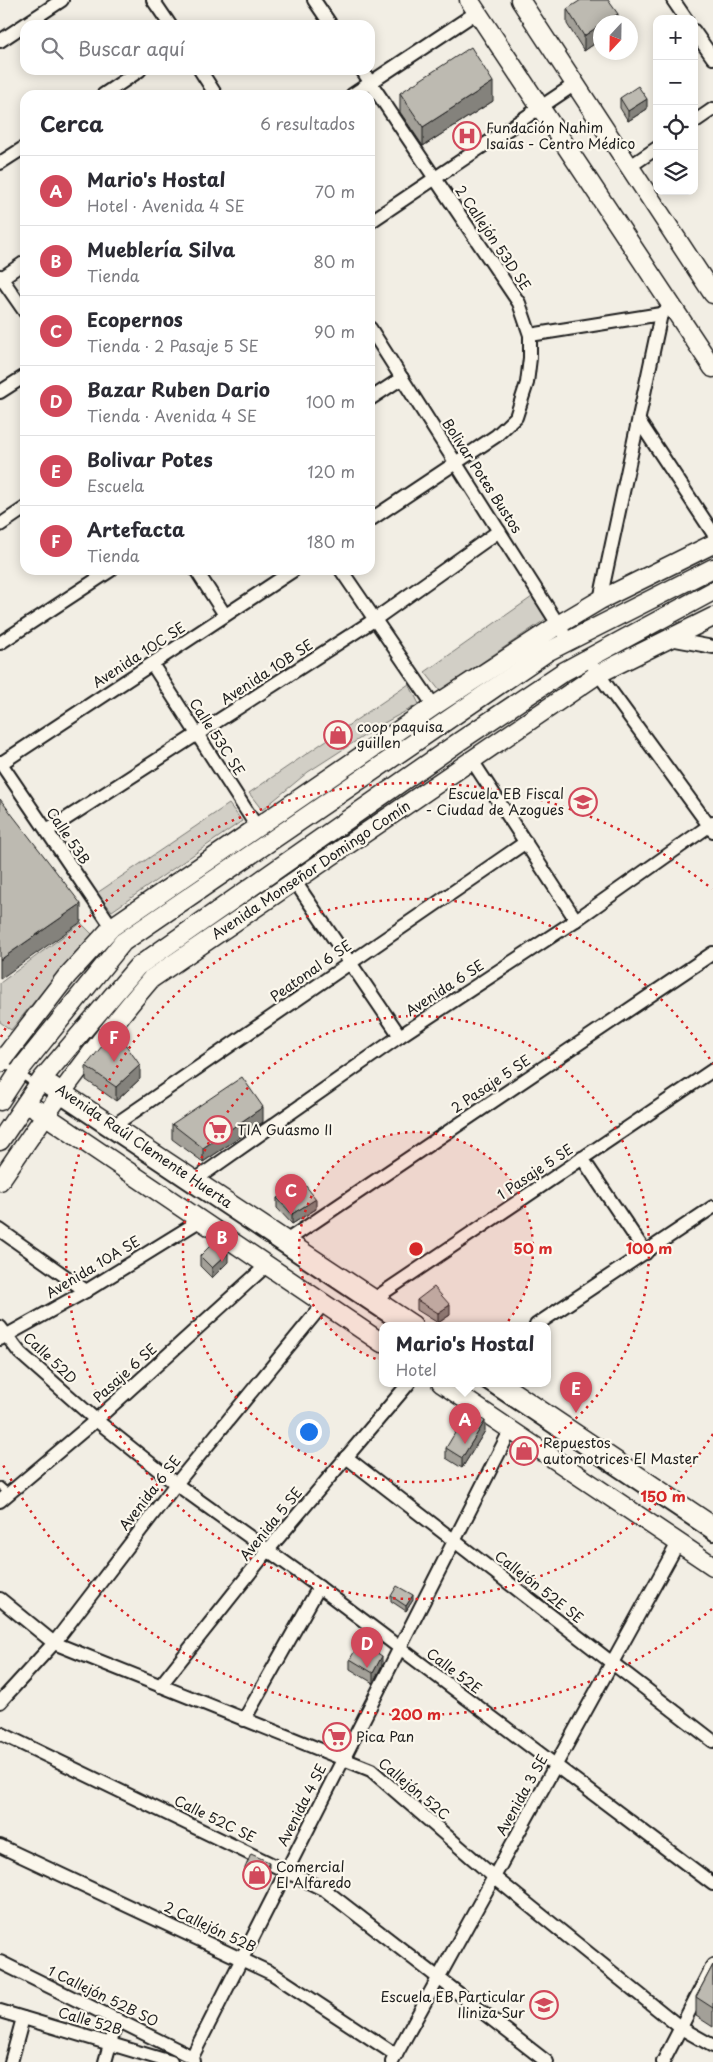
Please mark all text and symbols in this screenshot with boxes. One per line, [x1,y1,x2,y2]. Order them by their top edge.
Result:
north arrow [593,15,638,60]
map controls [653,15,698,195]
button: + [653,15,698,60]
search box [20,20,375,75]
icon: search [38,34,66,62]
text: Buscar aquí [78,34,185,62]
button: − [653,60,698,105]
button: locate [653,105,698,150]
text: Cerca [40,107,104,139]
text: 6 resultados [260,111,355,135]
place label: Fundación Nahim Isaias - Centro Médico [486,117,635,154]
hospital icon: Fundación Nahim Isaias - Centro Médico [452,121,482,151]
button: layers [653,150,698,195]
text: Mario's Hostal [87,165,225,193]
text: A [50,179,62,203]
text: 70 m [315,179,355,203]
street label: 2 Callejón 53D SE [450,181,536,294]
text: Hotel · Avenida 4 SE [87,193,245,217]
text: Mueblería Silva [87,235,235,263]
text: B [51,249,61,273]
text: 80 m [313,249,355,273]
text: Tienda [87,263,140,287]
text: Ecopernos [87,305,183,333]
text: C [50,319,62,343]
text: 90 m [314,319,355,343]
text: Tienda · 2 Pasaje 5 SE [87,333,259,357]
text: Bazar Ruben Dario [87,375,270,403]
text: D [50,389,62,413]
text: 100 m [306,389,355,413]
text: Tienda · Avenida 4 SE [87,403,257,427]
street label: Bolivar Potes Bustos [437,414,527,537]
text: Bolivar Potes [87,445,213,473]
text: E [51,459,61,483]
text: 120 m [308,459,355,483]
text: Escuela [87,473,144,497]
text: Artefacta [87,515,185,543]
text: F [51,529,61,553]
text: 180 m [307,529,355,553]
text: Tienda [87,543,140,567]
street label: Avenida 10C SE [88,616,190,693]
street label: Avenida 10B SE [216,634,317,709]
street label: Calle 53C SE [185,694,250,780]
place label: coop paquisa guillen [357,716,444,753]
shop icon: coop paquisa guillen [323,720,353,750]
place label: Escuela EB Fiscal - Ciudad de Azogues [425,783,564,820]
school or university icon: Escuela EB Fiscal - Ciudad de Azogues [568,787,598,817]
street label: Avenida Monseñor Domingo Comín [207,795,414,944]
street label: Calle 53B [42,803,95,868]
street label: Peatonal 6 SE [266,935,356,1007]
street label: Avenida 6 SE [401,954,488,1021]
pin: F [98,1021,130,1062]
street label: 2 Pasaje 5 SE [447,1049,535,1118]
street label: Avenida Raúl Clemente Huerta [52,1078,237,1213]
supermarket icon: TIA Guasmo II [203,1115,233,1145]
place label: TIA Guasmo II [237,1119,332,1140]
street label: 1 Pasaje 5 SE [493,1138,577,1205]
pin: C [275,1174,307,1215]
pin: B [206,1221,238,1262]
street label: Avenida 10A SE [42,1230,144,1303]
text: 50 m [514,1236,552,1259]
text: 100 m [626,1236,672,1259]
centre of rings [407,1240,425,1258]
popup [379,1322,551,1387]
street label: Calle 52D [19,1327,82,1388]
text: Mario's Hostal [396,1329,534,1357]
street label: Pasaje 6 SE [88,1338,161,1407]
text: Hotel [396,1357,437,1381]
pin: E [560,1372,592,1413]
pin: A [449,1403,481,1444]
your location [296,1419,322,1445]
place label: Repuestos automotrices El Master [543,1432,699,1469]
shop icon: Repuestos automotrices El Master [509,1436,539,1466]
street label: Avenida 6 SE [114,1451,186,1535]
street label: Avenida 5 SE [234,1482,307,1565]
text: 150 m [640,1484,686,1507]
street label: Callejón 52E SE [491,1545,588,1628]
pin: D [351,1627,383,1668]
street label: Calle 52E [422,1643,487,1699]
text: 200 m [391,1702,441,1725]
supermarket icon: Pica Pan [322,1722,352,1752]
place label: Pica Pan [356,1726,414,1747]
street label: Avenida 3 SE [491,1750,553,1839]
street label: Callejón 52C [374,1752,455,1825]
street label: Avenida 4 SE [272,1760,331,1850]
street label: Calle 52C SE [171,1790,260,1848]
place label: Comercial El Alfaredo [276,1856,352,1893]
shop icon: Comercial El Alfaredo [242,1860,272,1890]
street label: 2 Callejón 52B [161,1896,260,1957]
street label: 1 Callejón 52B SO [44,1960,162,2031]
place label: Escuela EB Particular Iliniza Sur [381,1986,526,2023]
school or university icon: Escuela EB Particular Iliniza Sur [529,1990,559,2020]
street label: Calle 52B [56,2001,124,2040]

